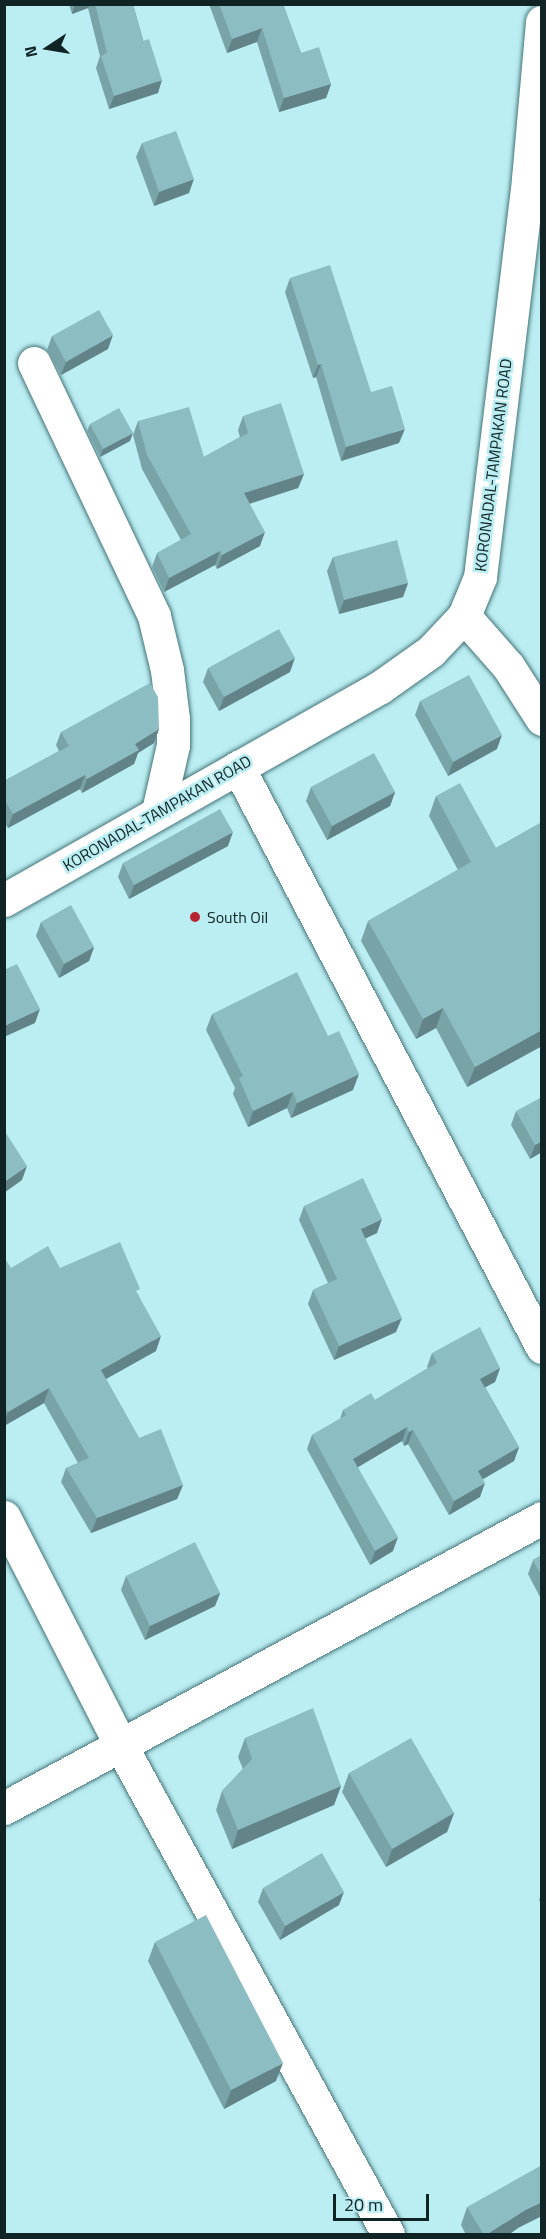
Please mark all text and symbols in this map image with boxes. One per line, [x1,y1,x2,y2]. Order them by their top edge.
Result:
north arrow [18,18,78,78]
text: N [18,44,43,60]
street label: KORONADAL-TAMPAKAN ROAD [470,357,516,573]
street label: KORONADAL-TAMPAKAN ROAD [59,751,255,875]
place label: South Oil [207,907,268,927]
marker: South Oil [188,910,202,924]
scale bar [336,2182,432,2220]
text: 20 m [344,2191,383,2218]

